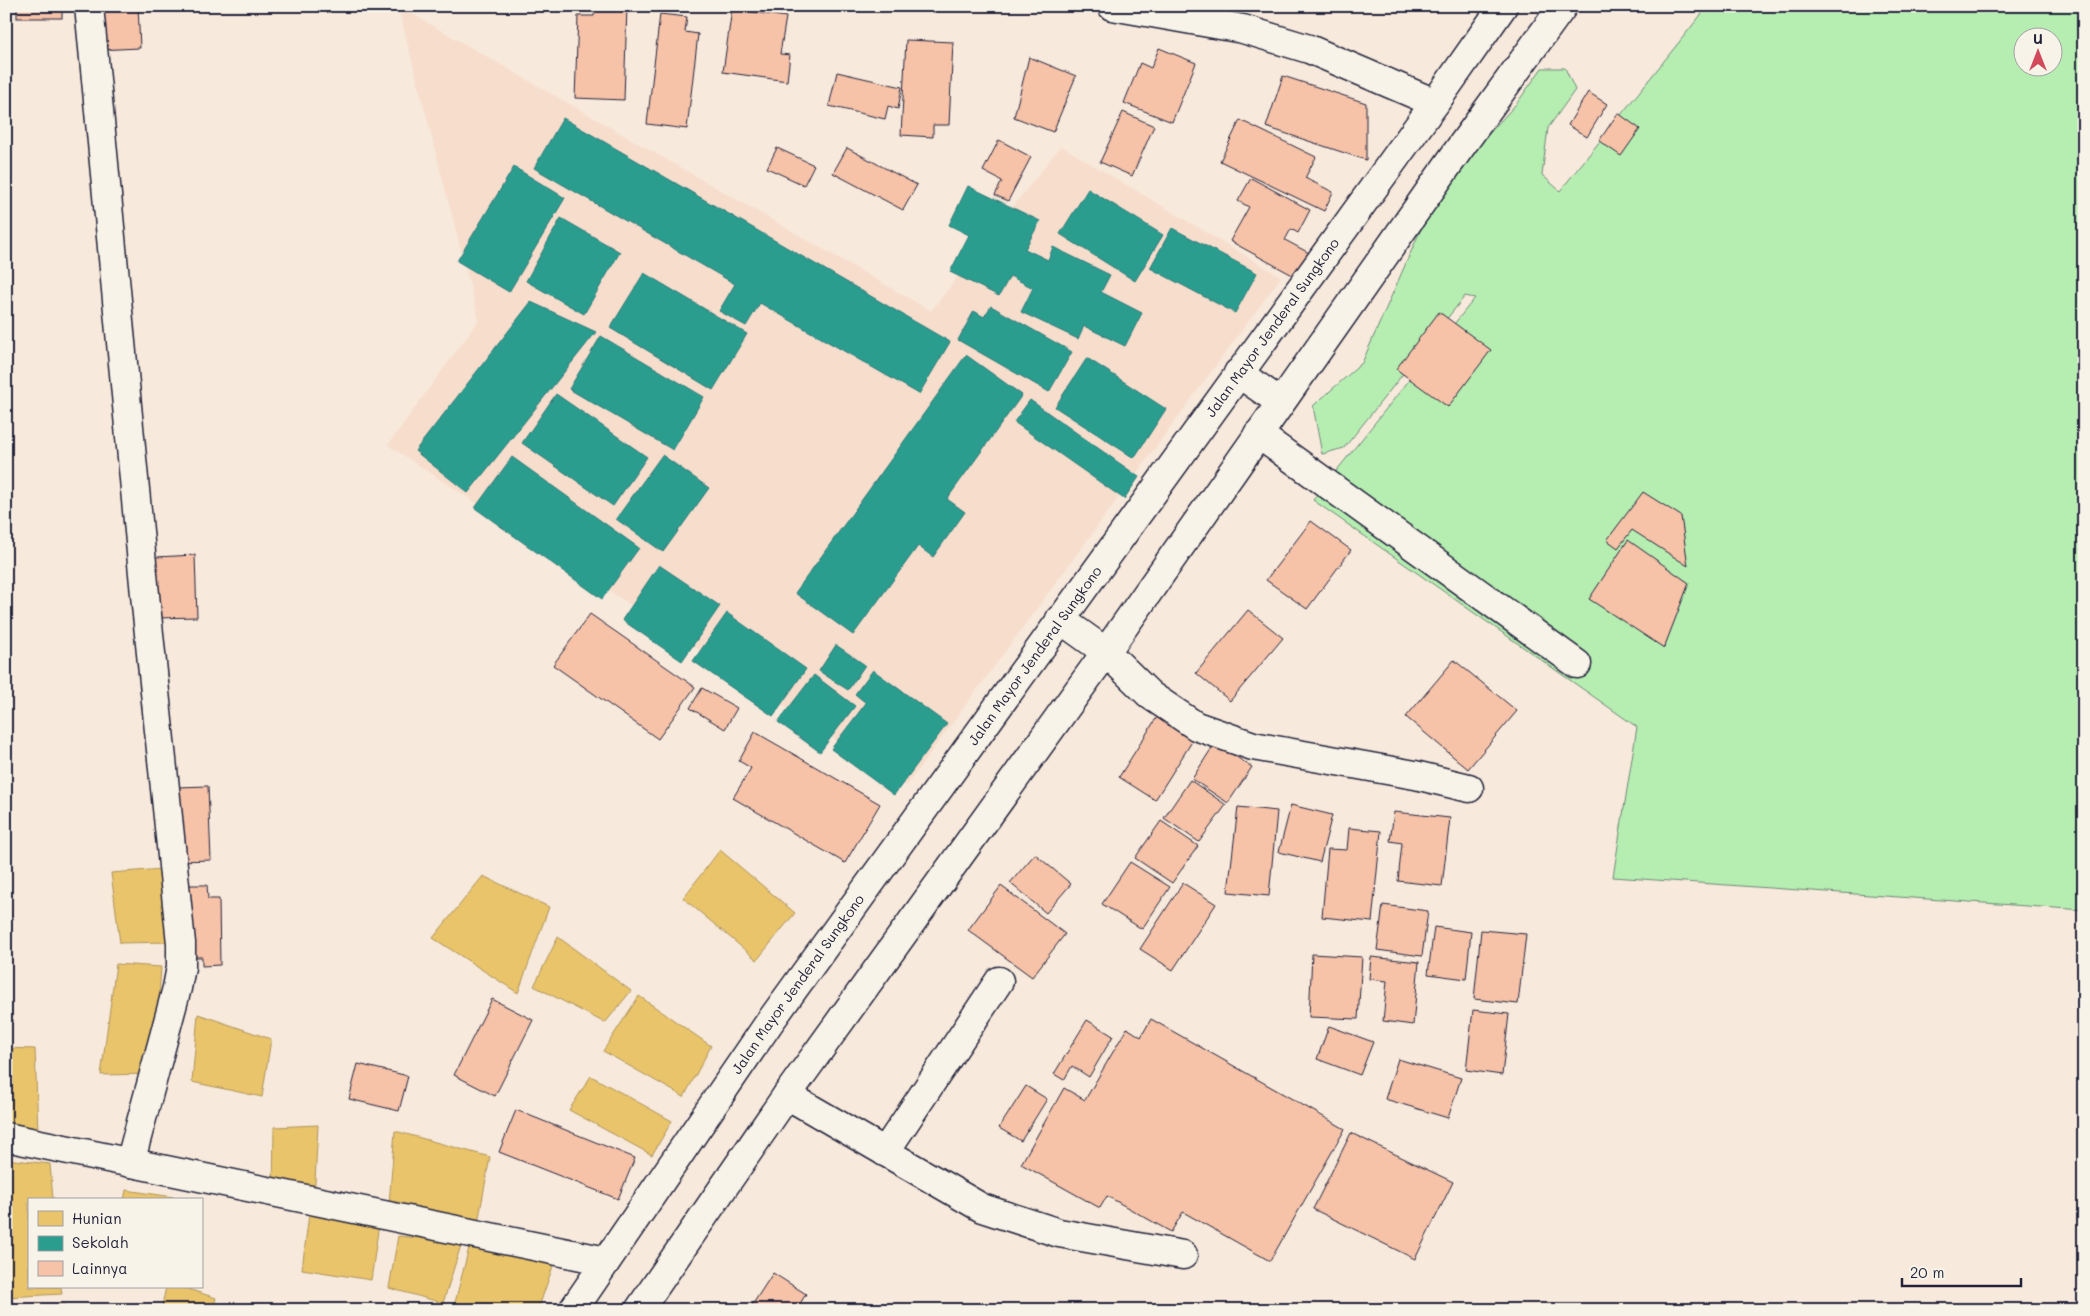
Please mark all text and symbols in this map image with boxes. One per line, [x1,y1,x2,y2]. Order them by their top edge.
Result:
north arrow [2012,28,2062,78]
text: U [2033,29,2043,48]
street label: Jalan Mayor Jenderal Sungkono [1201,234,1343,421]
street label: Jalan Mayor Jenderal Sungkono [963,562,1106,749]
street label: Jalan Mayor Jenderal Sungkono [727,890,868,1078]
legend [28,1198,202,1288]
text: Hunian [72,1208,121,1228]
text: Sekolah [72,1232,128,1252]
scale bar [1902,1256,2021,1288]
text: Lainnya [72,1258,128,1278]
text: 20 m [1910,1262,1944,1282]

